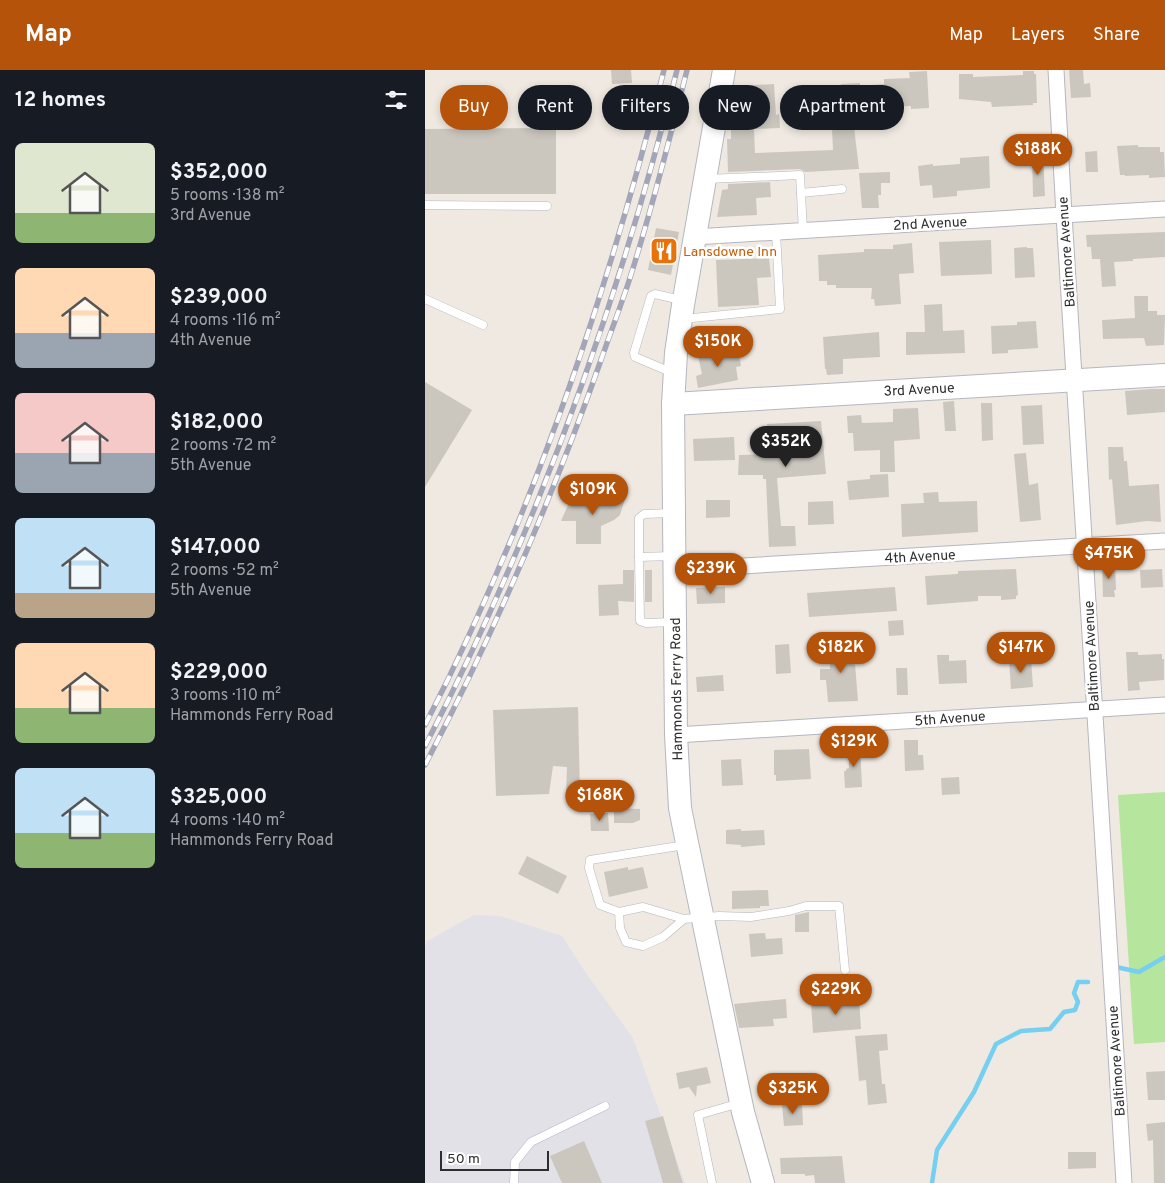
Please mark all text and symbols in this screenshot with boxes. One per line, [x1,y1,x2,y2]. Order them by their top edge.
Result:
text: Map [25,20,72,50]
text: Map [949,24,983,47]
text: Layers [1011,24,1065,47]
text: Share [1093,24,1140,47]
chip: Buy [440,85,508,130]
chip: Rent [518,85,592,130]
chip: Filters [602,85,689,130]
chip: New [699,85,770,130]
chip: Apartment [780,85,904,130]
icon: filters [382,86,410,114]
text: 12 homes [15,87,106,114]
pin: $188K [1003,134,1073,176]
text: $188K [1014,140,1062,160]
text: $352,000 [170,159,268,186]
icon: home [55,163,115,223]
text: 5 rooms · 138 m² [170,186,285,206]
street label: Baltimore Avenue [1055,196,1080,308]
text: 3rd Avenue [170,206,251,226]
street label: 2nd Avenue [893,214,968,235]
restaurant icon: Lansdowne Inn [649,236,679,266]
place label: Lansdowne Inn [683,244,777,261]
text: $239,000 [170,284,268,311]
icon: home [55,288,115,348]
text: 4 rooms · 116 m² [170,311,281,331]
pin: $150K [683,326,753,368]
text: 4th Avenue [170,331,251,351]
text: $150K [694,332,742,352]
street label: 3rd Avenue [883,380,955,401]
text: $182,000 [170,409,264,436]
icon: home [55,413,115,473]
pin: $352K [751,426,821,468]
text: $352K [761,432,811,452]
text: 2 rooms · 72 m² [170,436,276,456]
text: 5th Avenue [170,456,251,476]
pin: $109K [558,474,628,516]
text: $109K [569,480,617,500]
text: $147,000 [170,534,261,561]
icon: home [55,538,115,598]
pin: $475K [1074,538,1144,580]
text: $475K [1084,544,1134,564]
street label: 4th Avenue [884,547,956,568]
pin: $239K [676,552,746,595]
text: $239K [686,559,736,579]
text: 2 rooms · 52 m² [170,561,279,581]
text: 5th Avenue [170,581,251,601]
street label: Baltimore Avenue [1081,600,1104,712]
street label: Hammonds Ferry Road [668,617,687,761]
pin: $182K [806,632,876,674]
pin: $147K [986,632,1056,674]
text: $182K [818,638,864,658]
text: $147K [998,638,1044,658]
text: $229,000 [170,659,268,686]
icon: home [55,663,115,723]
text: 3 rooms · 110 m² [170,686,281,706]
text: Hammonds Ferry Road [170,706,334,726]
street label: 5th Avenue [914,709,986,730]
pin: $129K [819,726,889,768]
text: $129K [831,732,878,752]
pin: $168K [565,780,635,822]
text: $325,000 [170,784,267,811]
text: $168K [576,786,624,806]
icon: home [55,788,115,848]
text: 4 rooms · 140 m² [170,811,285,831]
text: Hammonds Ferry Road [170,831,334,851]
pin: $229K [801,974,871,1016]
text: $229K [811,980,861,1000]
street label: Baltimore Avenue [1105,1005,1130,1117]
pin: $325K [758,1072,828,1115]
text: $325K [768,1079,818,1099]
scale bar [440,1148,549,1171]
text: 50 m [447,1151,480,1168]

